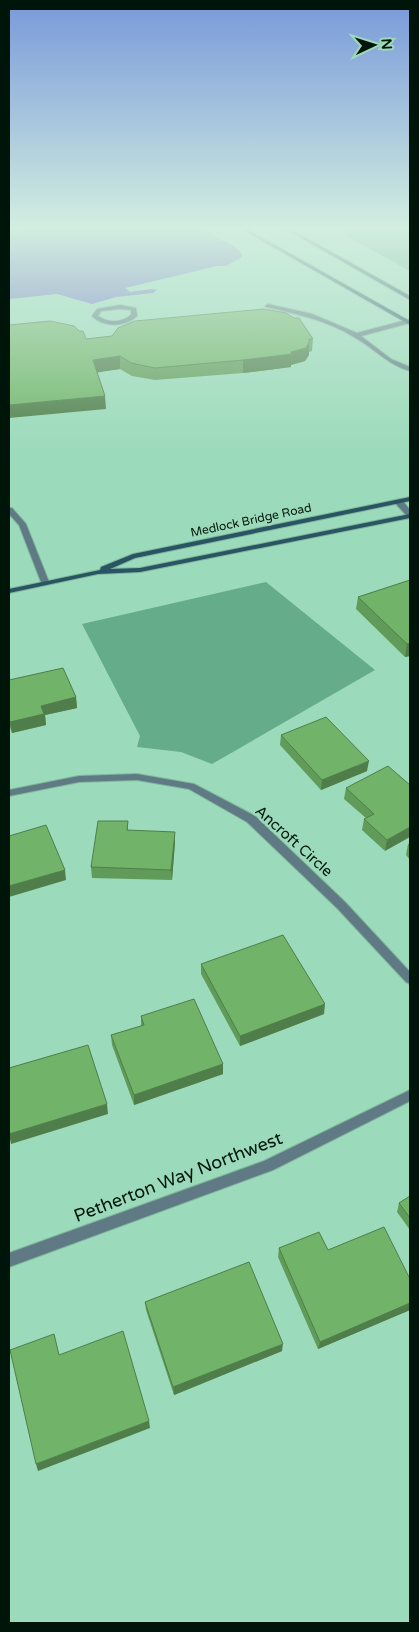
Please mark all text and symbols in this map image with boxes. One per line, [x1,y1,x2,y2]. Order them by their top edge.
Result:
north arrow [349,20,399,70]
text: N [378,38,395,50]
street label: Medlock Bridge Road [189,500,313,540]
street label: Ancroft Circle [252,802,336,880]
street label: Petherton Way Northwest [71,1127,285,1227]

